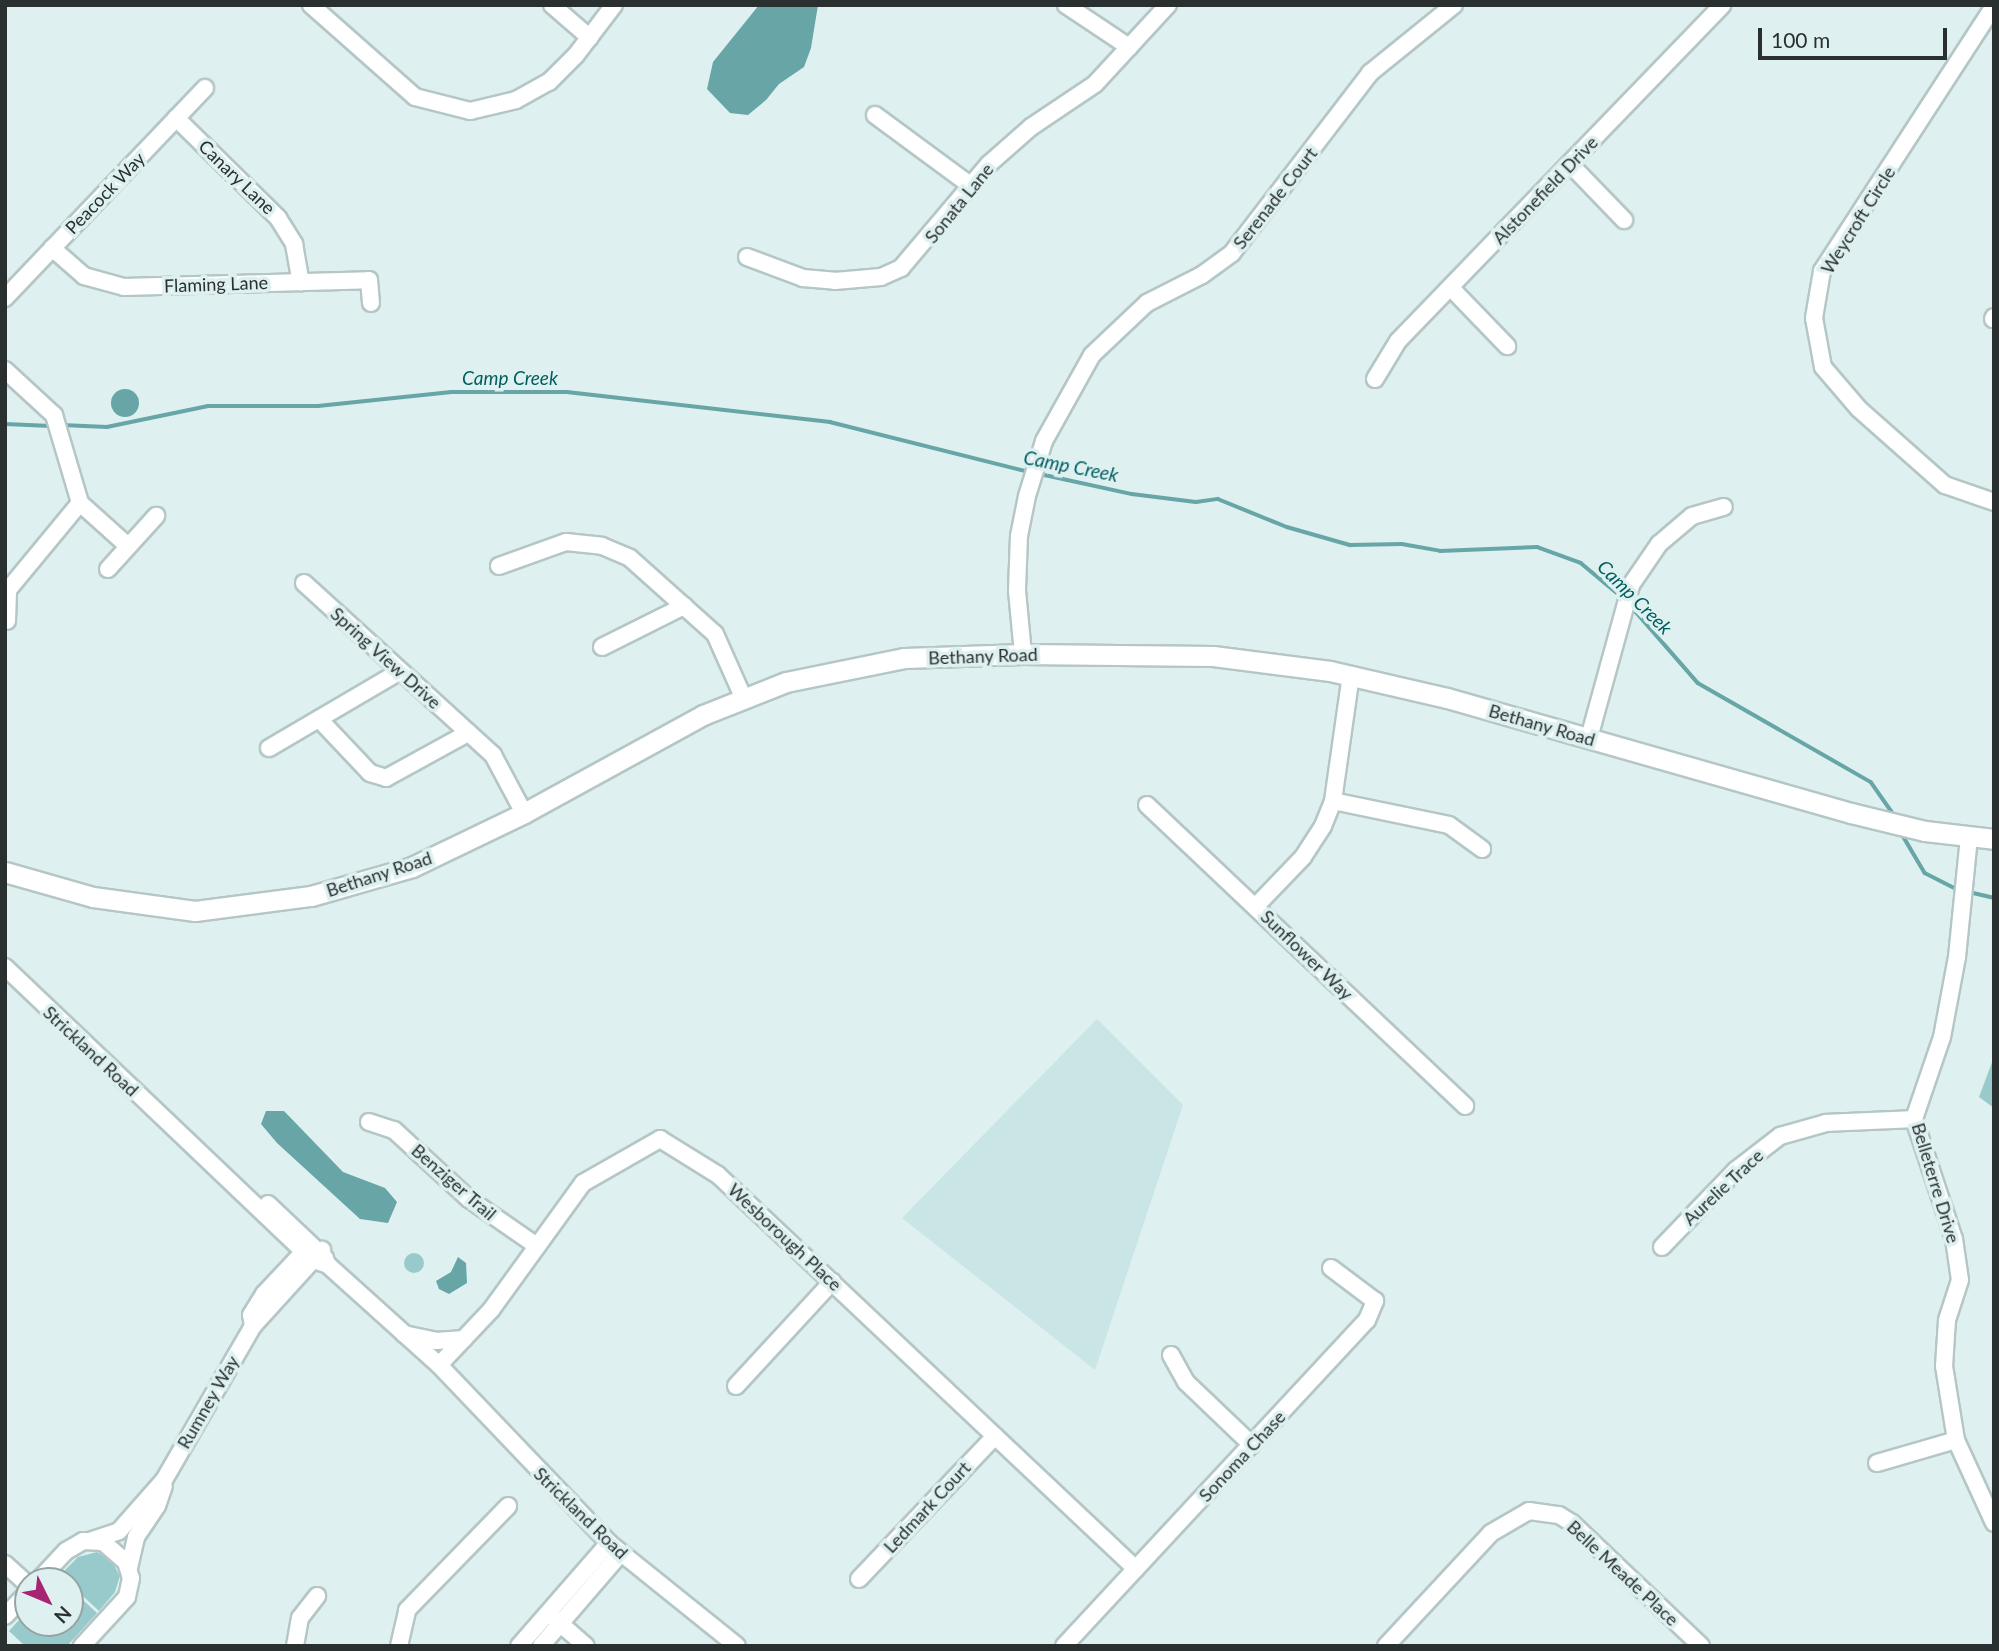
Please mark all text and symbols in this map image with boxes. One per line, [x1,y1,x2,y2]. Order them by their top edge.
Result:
scale bar [1761,14,1950,58]
text: 100 m [1771,27,1830,52]
street label: Alstonefield Drive [1488,131,1602,249]
street label: Canary Lane [194,135,280,219]
street label: Serenade Court [1229,143,1321,253]
street label: Peacock Way [61,148,149,238]
street label: Sonata Lane [920,159,998,247]
street label: Weycroft Circle [1816,162,1900,278]
street label: Flaming Lane [164,271,268,297]
water label: Camp Creek [462,367,558,389]
water label: Camp Creek [1022,446,1120,486]
water label: Camp Creek [1593,555,1677,639]
street label: Spring View Drive [326,602,446,714]
street label: Bethany Road [928,643,1038,669]
street label: Bethany Road [1486,699,1598,751]
street label: Bethany Road [323,847,435,901]
street label: Sunflower Way [1256,905,1358,1005]
street label: Strickland Road [39,1001,143,1101]
street label: Belleterre Drive [1907,1120,1965,1246]
street label: Benziger Trail [407,1139,501,1225]
street label: Aurelie Trace [1678,1144,1768,1230]
street label: Wesborough Place [724,1179,846,1295]
street label: Rumney Way [173,1351,243,1453]
street label: Sonoma Chase [1194,1406,1290,1506]
street label: Ledmark Court [879,1457,975,1557]
street label: Strickland Road [530,1463,632,1563]
street label: Belle Meade Place [1563,1516,1683,1630]
north arrow [14,1567,84,1637]
text: N [50,1602,77,1628]

